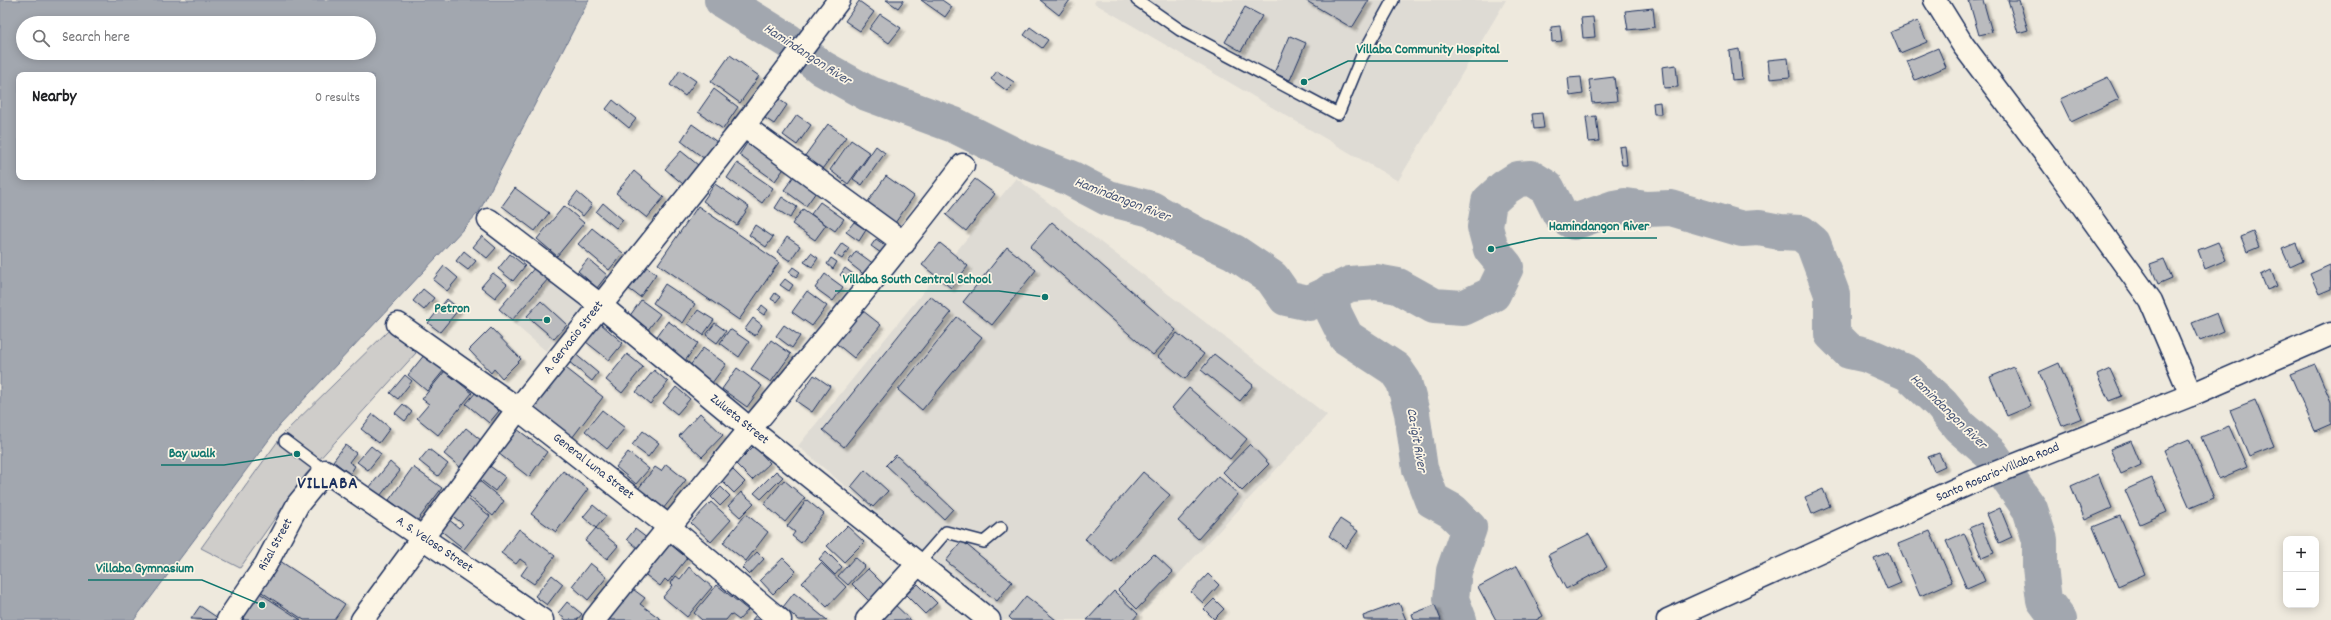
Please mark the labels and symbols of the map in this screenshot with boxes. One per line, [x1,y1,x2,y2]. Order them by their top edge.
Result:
water label: Hamindangon River [759,19,856,92]
callout: Villaba Community Hospital [1348,35,1508,61]
text: Villaba Community Hospital [1356,40,1500,60]
water label: Hamindangon River [1071,173,1174,228]
callout: Hamindangon River [1540,212,1657,238]
text: Hamindangon River [1549,217,1650,237]
callout: Villaba South Central School [835,265,999,291]
text: Villaba South Central School [843,270,992,290]
callout: Petron [426,294,478,320]
street label: A. Gervacio Street [539,297,609,379]
text: Petron [434,299,470,319]
water label: Hamindangon River [1905,370,1992,455]
street label: Zulueta Street [705,390,773,450]
water label: Ca-igit River [1401,407,1432,475]
street label: General Luna Street [548,429,638,505]
street label: Santo Rosario-Villaba Road [1933,438,2063,508]
callout: Bay walk [161,439,224,465]
text: Bay walk [169,444,216,464]
district label: VILLABA [298,473,358,497]
street label: A. S. Veloso Street [391,512,477,578]
street label: Rizal Street [254,515,298,575]
callout: Villaba Gymnasium [88,554,202,580]
text: Villaba Gymnasium [96,559,194,579]

